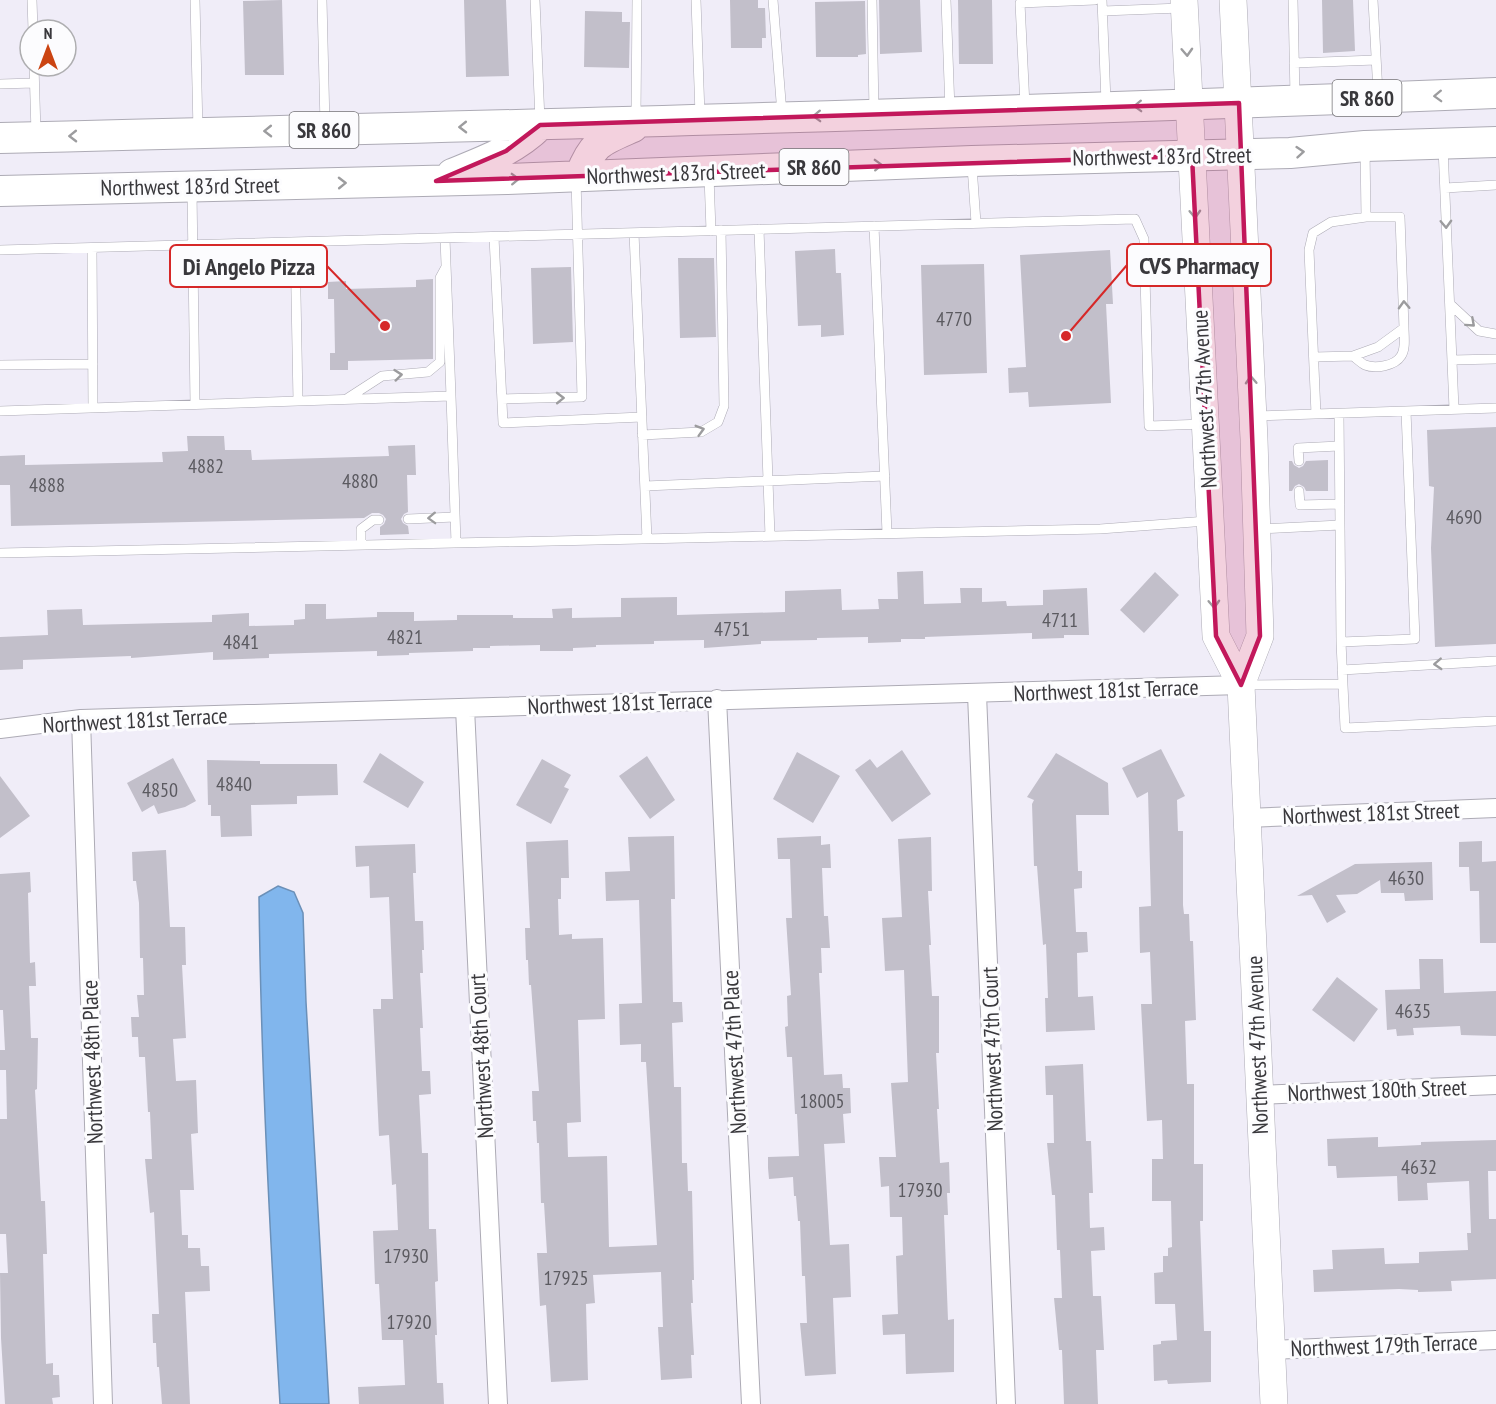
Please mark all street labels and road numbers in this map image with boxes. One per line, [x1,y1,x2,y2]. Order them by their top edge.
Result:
road number: SR 860 [1332,80,1402,116]
road number: SR 860 [290,112,358,148]
street label: Northwest 183rd Street [1072,140,1252,172]
road number: SR 860 [780,149,848,185]
street label: Northwest 183rd Street [586,156,766,190]
street label: Northwest 183rd Street [100,170,280,202]
street label: Northwest 47th Avenue [1185,309,1223,489]
street label: Northwest 181st Terrace [1013,673,1199,707]
street label: Northwest 181st Terrace [527,686,713,720]
street label: Northwest 181st Terrace [42,701,228,739]
street label: Northwest 181st Street [1282,796,1460,830]
street label: Northwest 47th Avenue [1240,955,1274,1135]
street label: Northwest 47th Court [975,966,1009,1132]
street label: Northwest 47th Place [716,969,752,1135]
street label: Northwest 48th Court [463,973,499,1139]
street label: Northwest 48th Place [75,979,109,1145]
street label: Northwest 180th Street [1287,1073,1467,1107]
street label: Northwest 179th Terrace [1290,1328,1478,1362]

